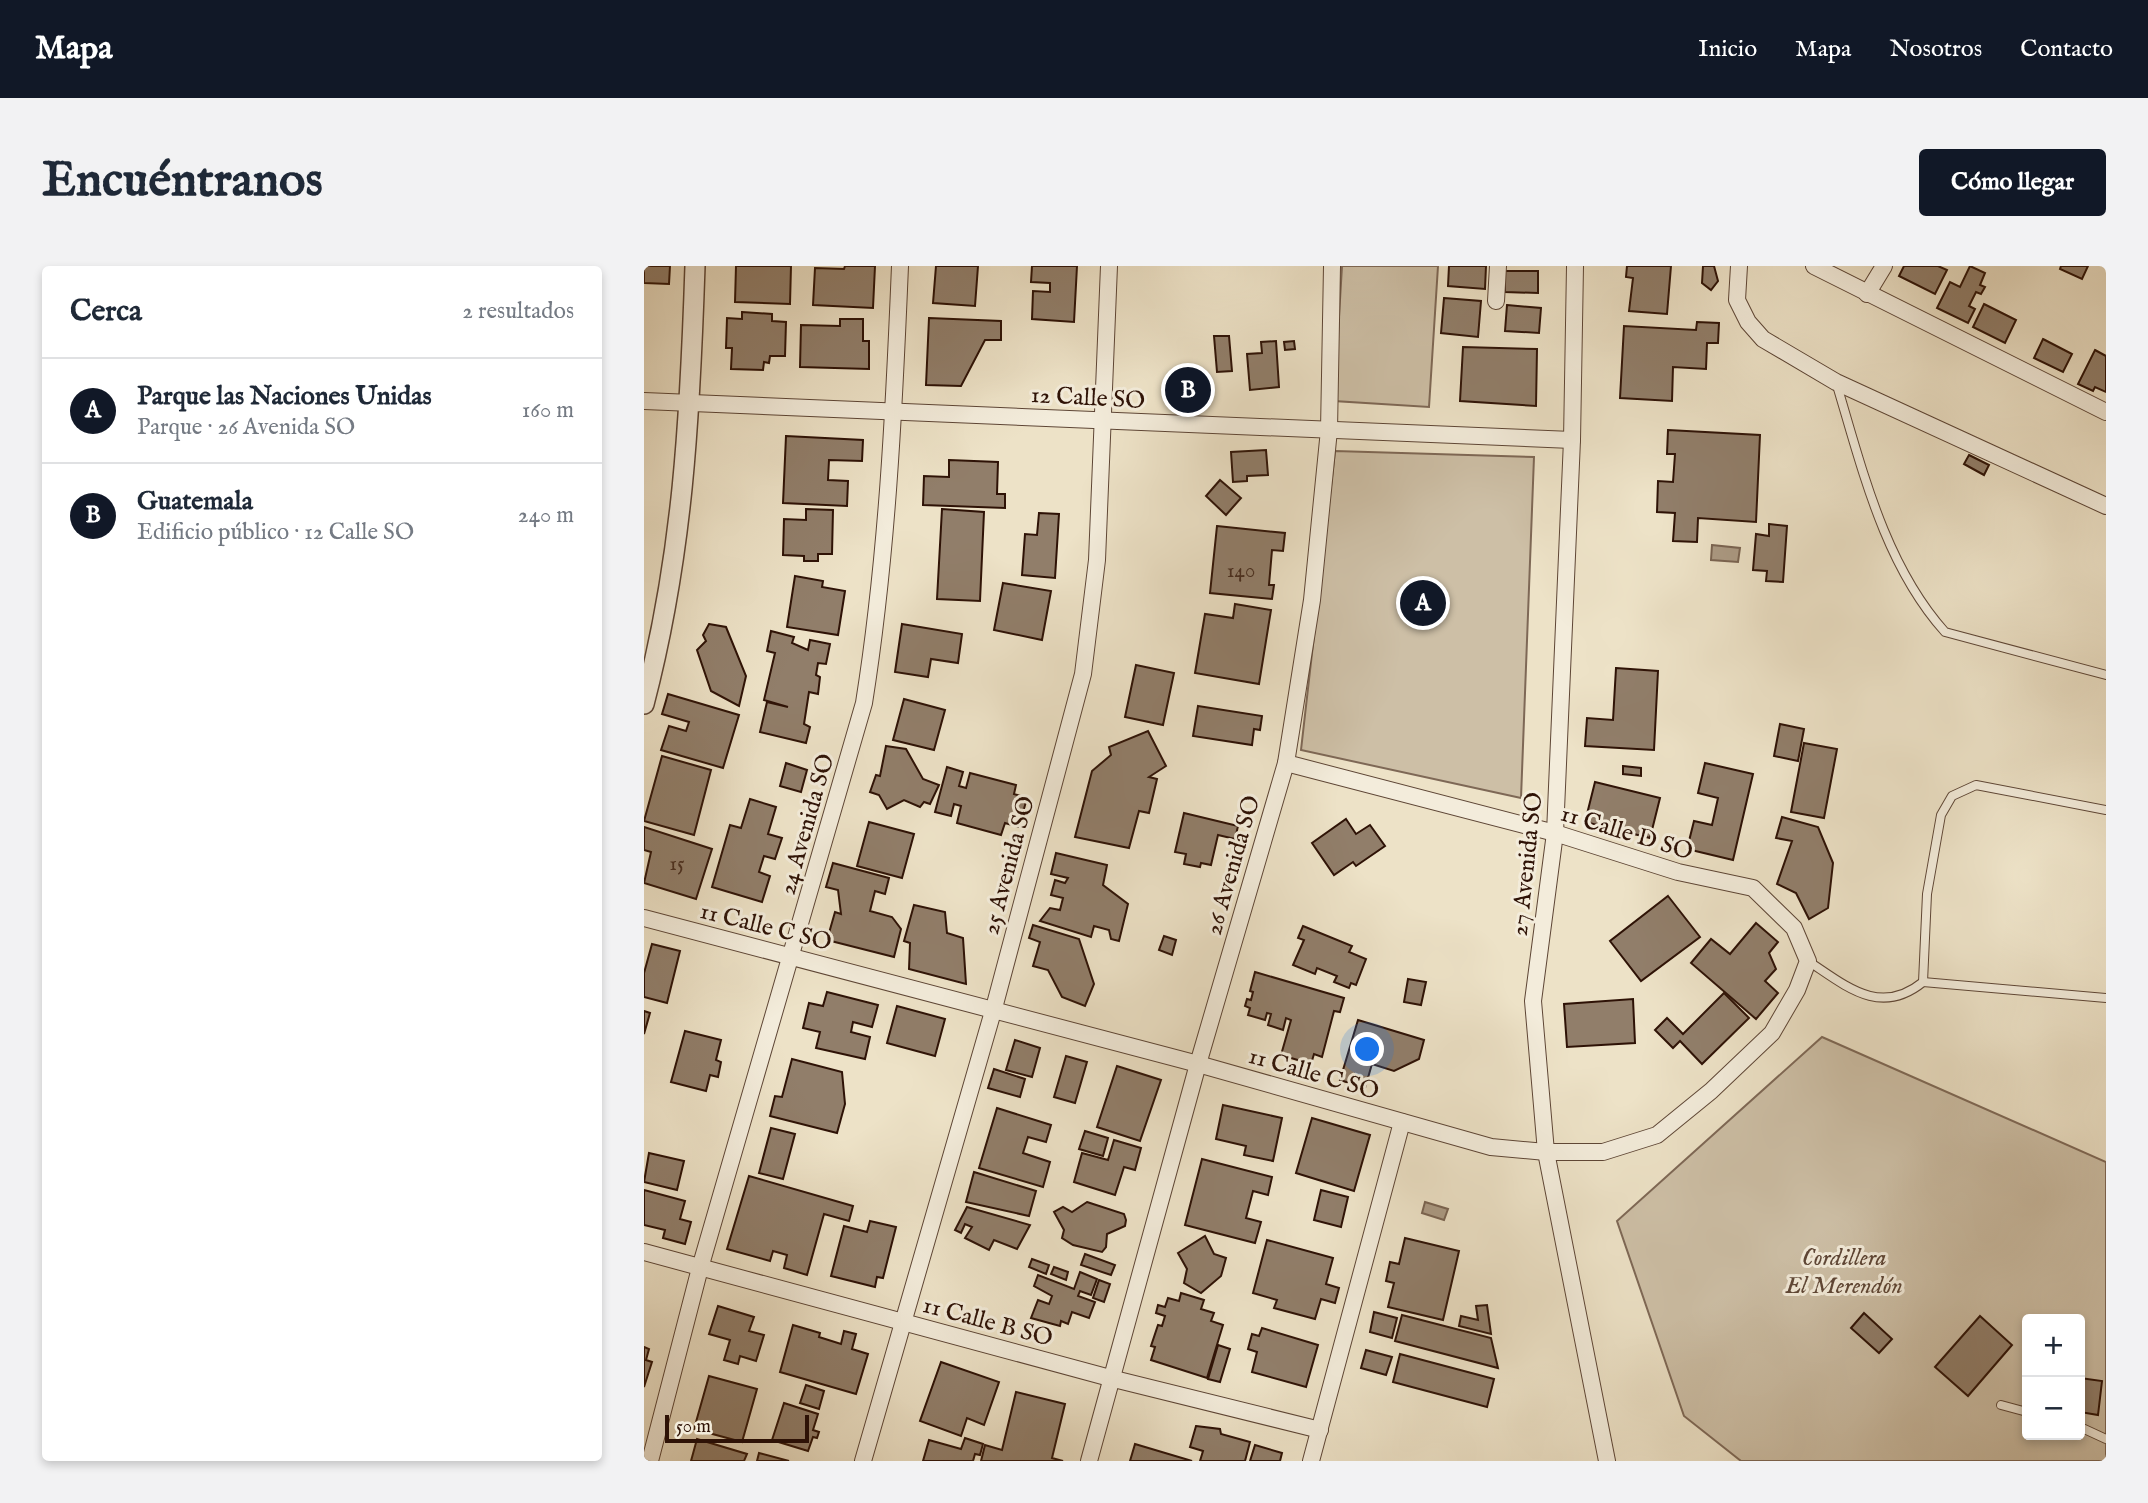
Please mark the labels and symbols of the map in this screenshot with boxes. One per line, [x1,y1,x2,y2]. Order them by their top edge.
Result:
pin: B [1165,364,1211,416]
street label: 12 Calle SO [1030,380,1146,417]
house number: 140 [1227,558,1255,585]
pin: A [1400,577,1446,629]
street label: 24 Avenida SO [773,750,842,898]
street label: 27 Avenida SO [1505,791,1550,938]
street label: 26 Avenida SO [1199,792,1268,939]
street label: 25 Avenida SO [976,793,1043,938]
street label: 11 Calle D SO [1557,799,1696,868]
house number: 15 [669,851,685,878]
street label: 11 Calle C SO [697,896,835,959]
your location [1350,1032,1384,1066]
street label: 11 Calle C SO [1245,1041,1383,1108]
park label: Cordillera El Merendón [1784,1243,1903,1302]
street label: 11 Calle B SO [919,1290,1056,1355]
scale bar [665,1412,808,1444]

